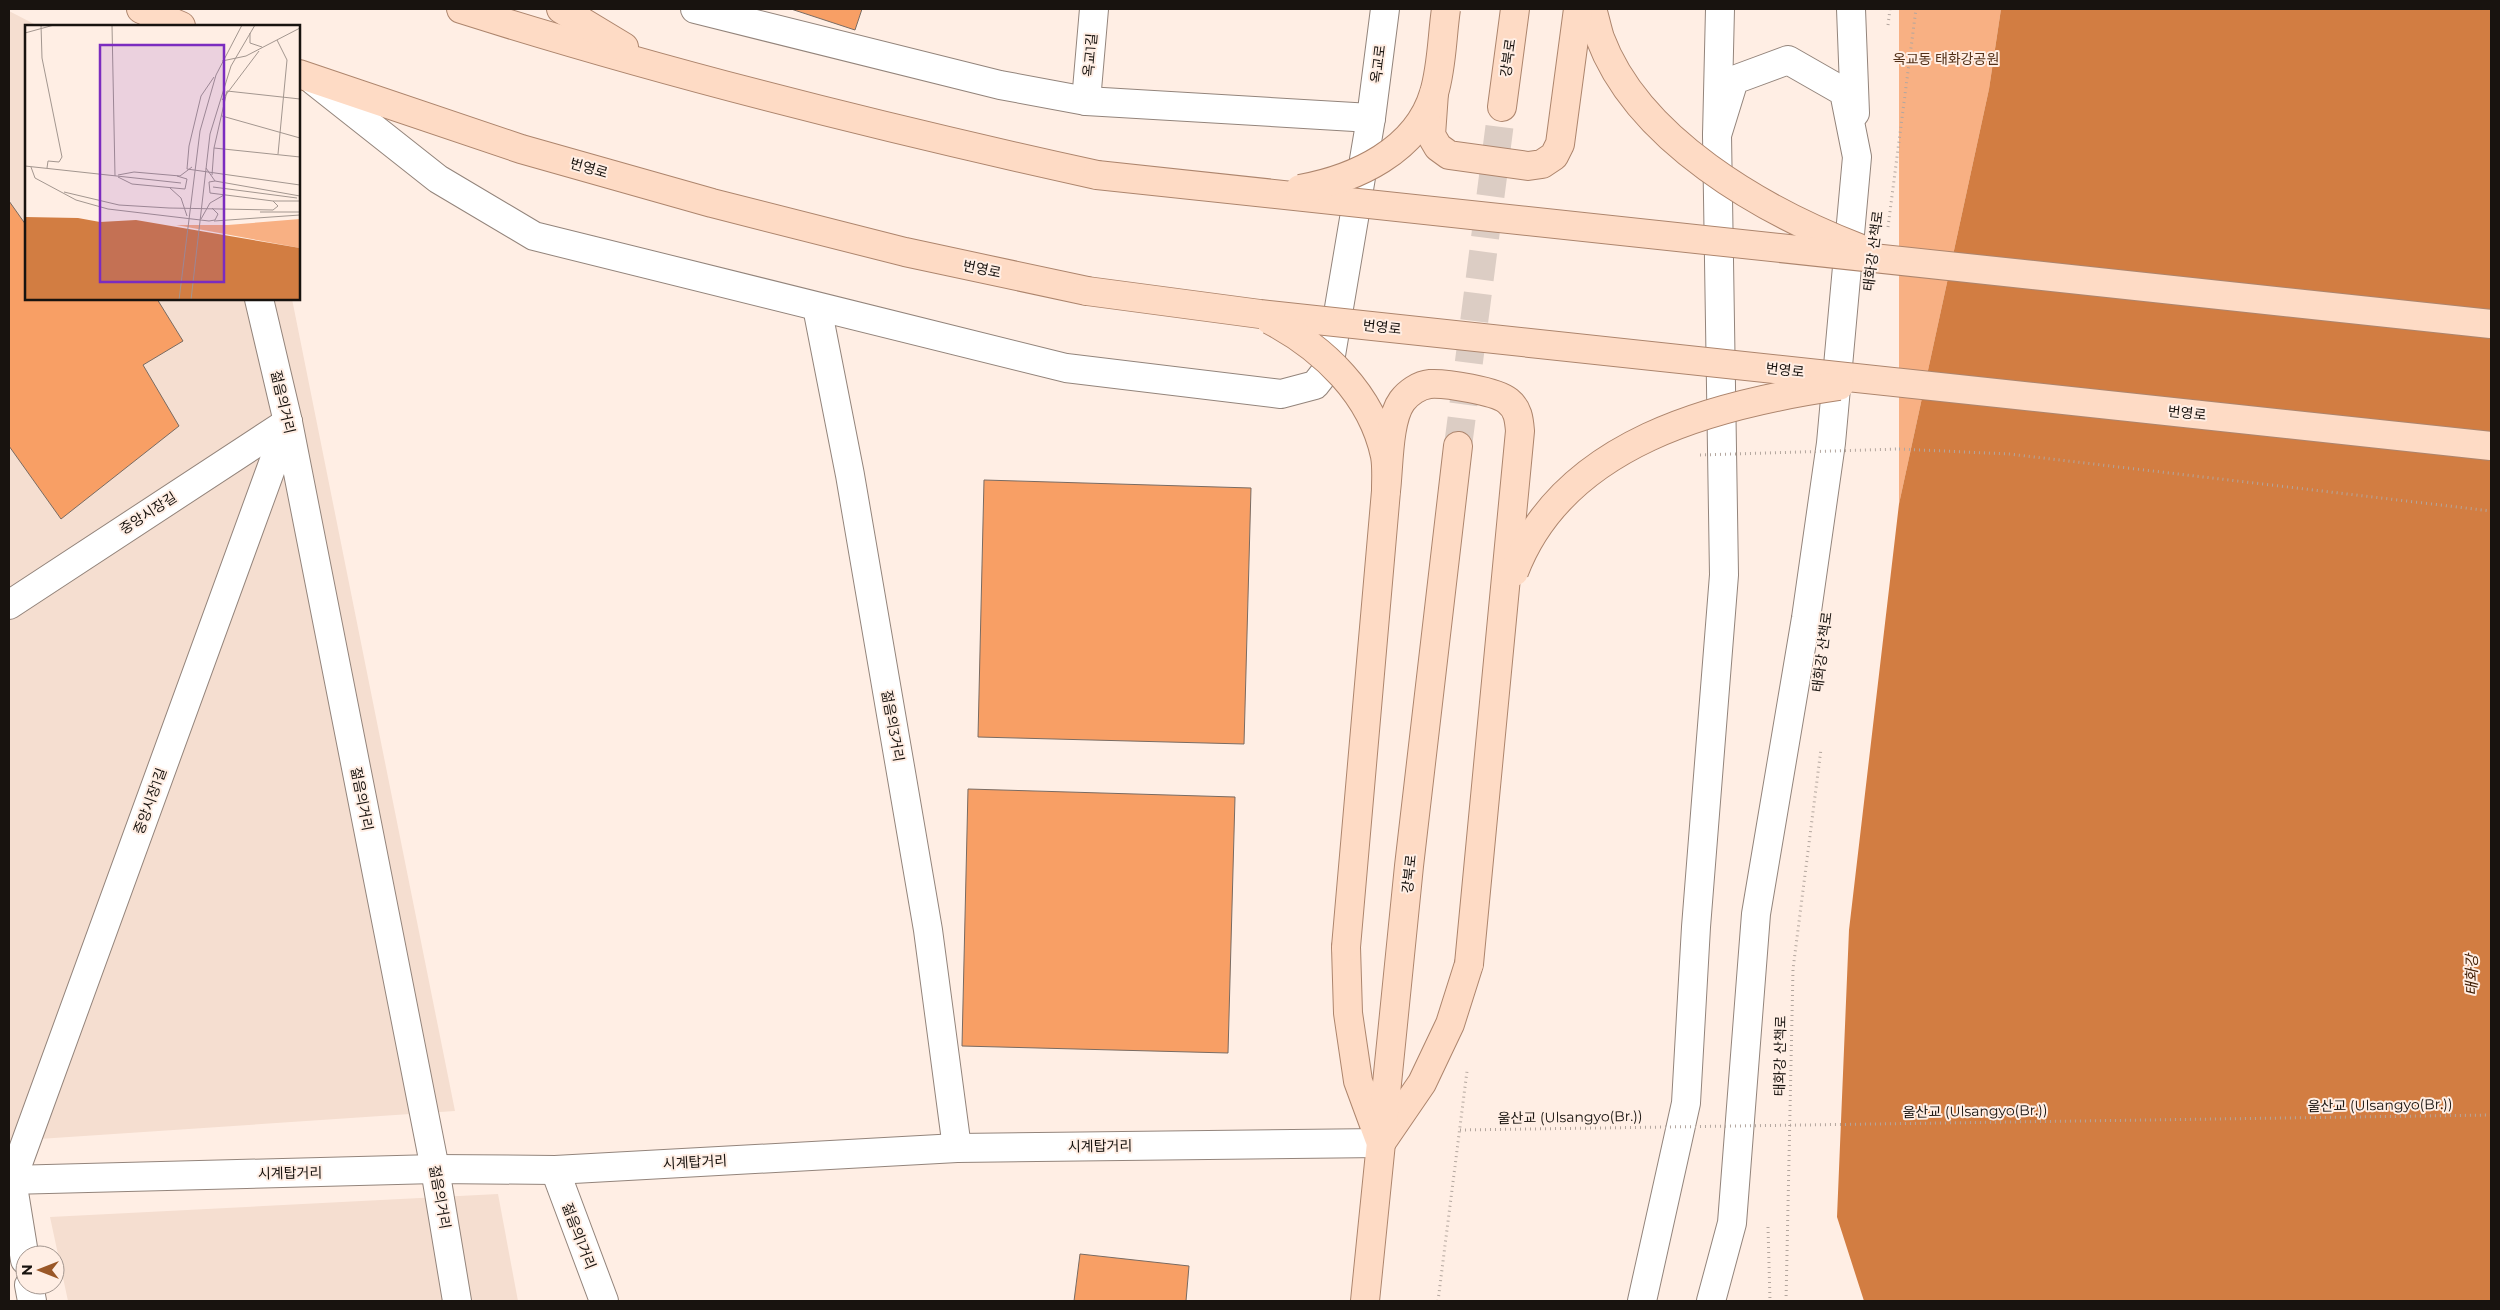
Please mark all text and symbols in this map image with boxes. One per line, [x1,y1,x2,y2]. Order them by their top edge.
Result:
inset map [25,25,300,300]
street label: 옥교1길 [1079,32,1101,78]
street label: 강북로 [1496,37,1520,78]
street label: 옥교로 [1367,44,1389,84]
park label: 옥교동 태화강공원 [1893,50,1999,68]
street label: 번영로 [568,154,610,182]
street label: 태화강 산책로 [1859,210,1887,292]
street label: 번영로 [961,256,1003,282]
street label: 번영로 [1362,316,1402,338]
street label: 번영로 [1765,359,1805,381]
street label: 젊음의거리 [267,369,299,435]
street label: 번영로 [2167,402,2207,424]
street label: 중앙시장길 [116,488,180,538]
street label: 태화강 산책로 [1808,611,1836,693]
street label: 젊음의3거리 [878,689,908,763]
street label: 중앙시장1길 [130,765,170,837]
street label: 젊음의거리 [347,766,377,832]
street label: 강북로 [1398,854,1420,894]
water label: 태화강 [2462,952,2481,996]
street label: 태화강 산책로 [1770,1015,1790,1097]
street label: 울산교 (Ulsangyo(Br.)) [2307,1095,2453,1115]
street label: 울산교 (Ulsangyo(Br.)) [1902,1101,2048,1121]
street label: 울산교 (Ulsangyo(Br.)) [1497,1107,1643,1127]
street label: 시계탑거리 [1068,1136,1132,1156]
street label: 시계탑거리 [662,1151,728,1173]
street label: 시계탑거리 [258,1163,322,1183]
street label: 젊음의거리 [426,1164,454,1230]
street label: 젊음의1거리 [558,1200,600,1272]
north arrow [15,1245,65,1295]
text: N [18,1264,36,1276]

